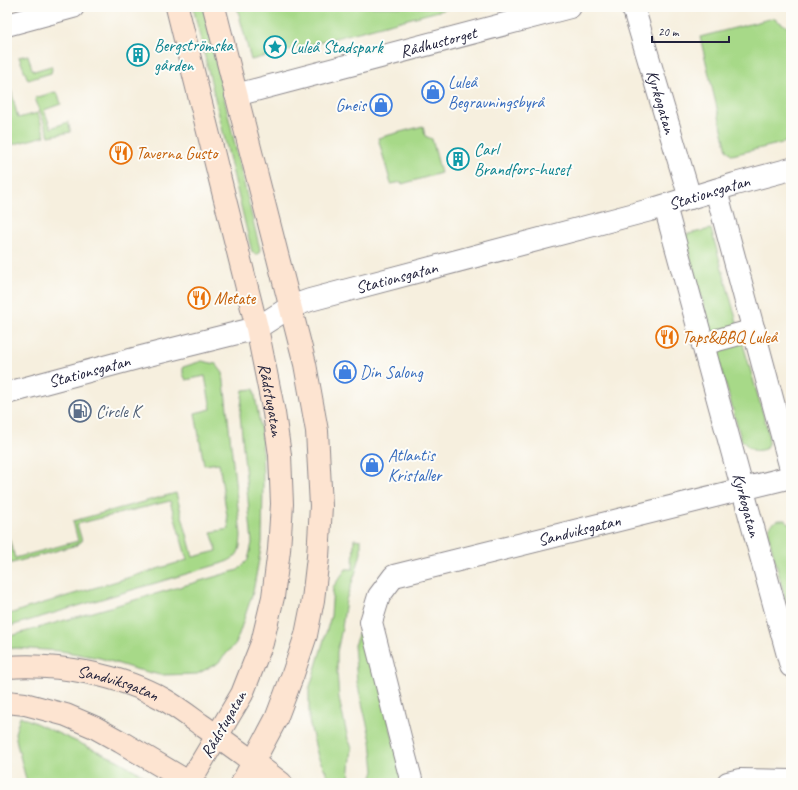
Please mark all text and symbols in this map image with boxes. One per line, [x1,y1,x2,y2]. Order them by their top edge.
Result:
scale bar [652,18,729,44]
street label: Rådhustorget [398,22,481,62]
text: 20 m [658,24,680,40]
place icon: Luleå Stadspark [262,34,288,60]
place label: Bergströmska gården [154,35,235,76]
place label: Luleå Stadspark [290,37,384,58]
building icon: Bergströmska gården [125,42,151,68]
street label: Kyrkogatan [641,68,681,137]
place label: Luleå Begravningsbyrå [448,72,546,113]
shop icon: Luleå Begravningsbyrå [420,79,446,105]
shop icon: Gneis [368,92,394,118]
place label: Gneis [336,95,367,116]
place label: Carl Brandfors-huset [474,139,573,180]
restaurant icon: Taverna Gusto [108,140,134,166]
place label: Taverna Gusto [136,143,219,164]
building icon: Carl Brandfors-huset [445,146,471,172]
street label: Stationsgatan [666,170,753,215]
street label: Stationsgatan [353,256,441,298]
restaurant icon: Metate [186,285,212,311]
place label: Metate [214,288,257,309]
restaurant icon: Taps&BBQ Luleå [654,324,680,350]
place label: Taps&BBQ Luleå [682,327,779,348]
street label: Stationsgatan [46,350,134,392]
shop icon: Din Salong [332,359,358,385]
street label: Rådstugatan [253,361,287,439]
place label: Din Salong [360,362,424,383]
fuel station icon: Circle K [67,398,93,424]
place label: Circle K [96,401,144,422]
place label: Atlantis Kristaller [388,445,443,486]
shop icon: Atlantis Kristaller [359,452,385,478]
street label: Kyrkogatan [728,471,766,541]
street label: Sandviksgatan [536,510,623,551]
street label: Sandviksgatan [76,661,163,706]
street label: Rådstugatan [196,686,252,762]

